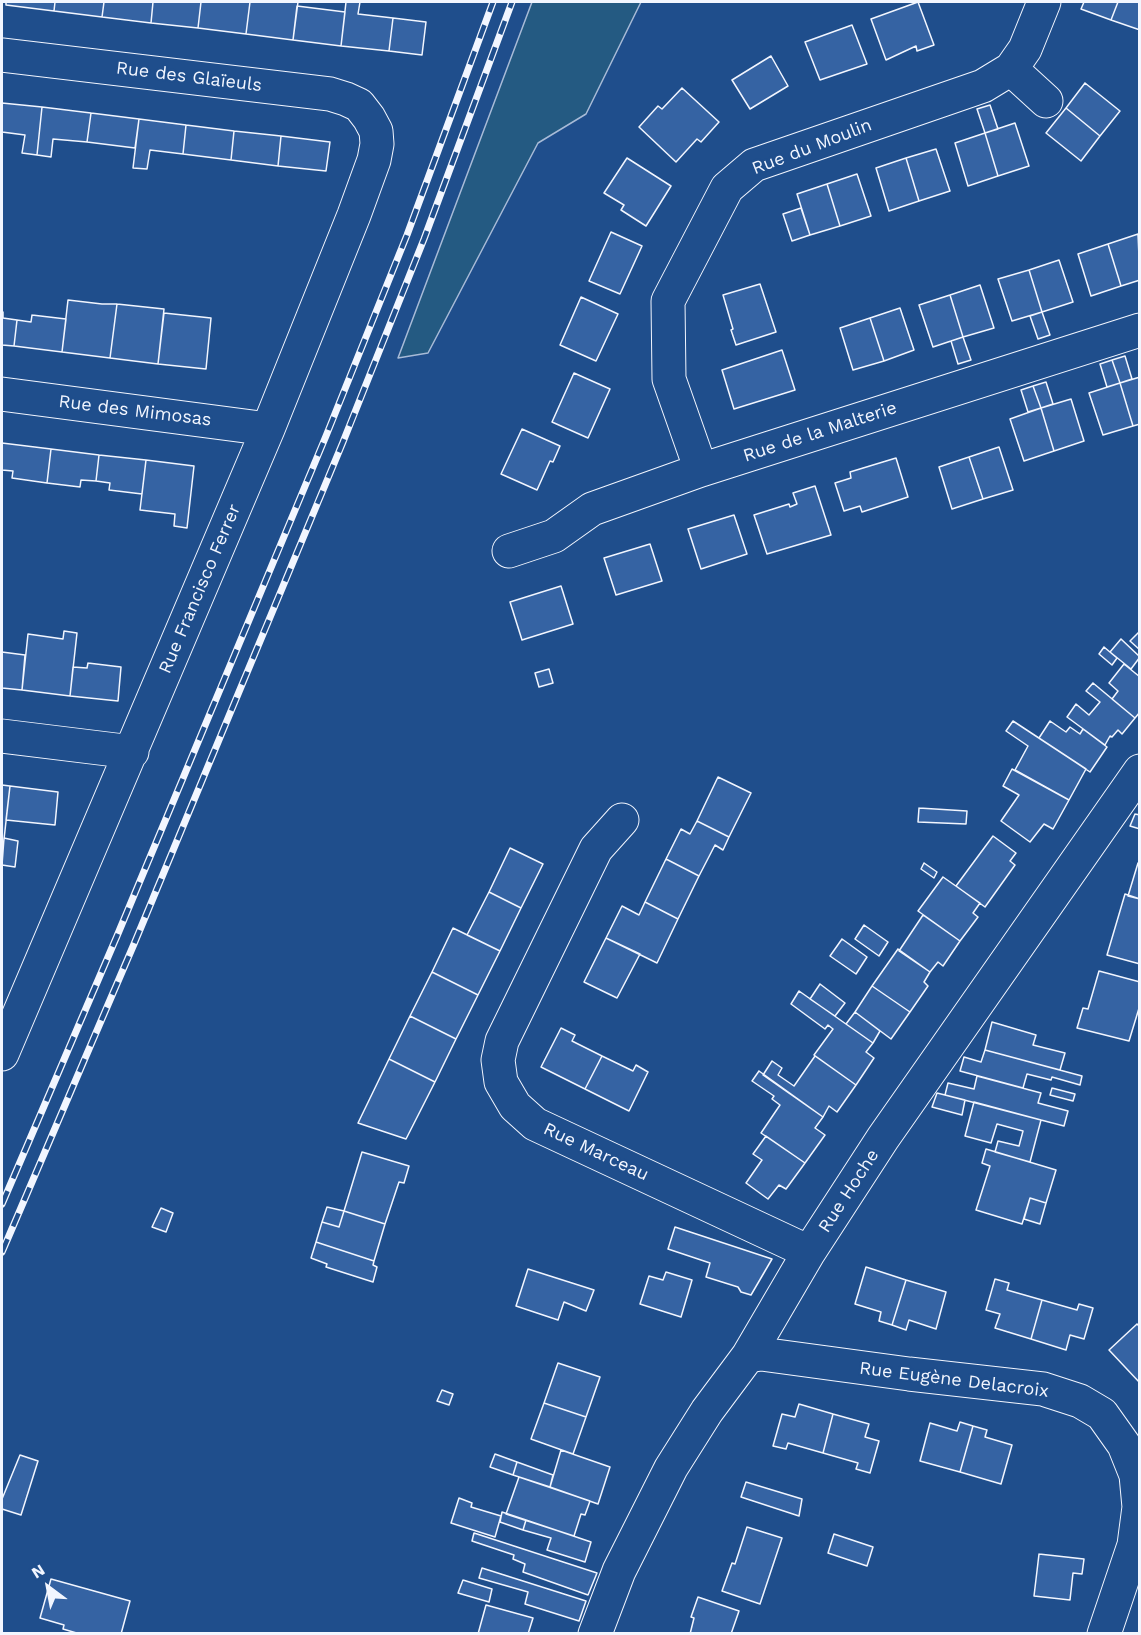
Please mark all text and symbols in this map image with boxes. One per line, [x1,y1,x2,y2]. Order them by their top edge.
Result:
street label: Rue des Glaïeuls [115,57,263,97]
street label: Rue du Moulin [749,114,875,180]
street label: Rue des Mimosas [57,391,213,431]
street label: Rue de la Malterie [741,397,899,467]
street label: Rue Francisco Ferrer [155,501,245,677]
street label: Rue Marceau [540,1118,652,1186]
street label: Rue Hoche [814,1145,884,1237]
street label: Rue Eugène Delacroix [858,1358,1050,1402]
north arrow [18,1557,78,1617]
text: N [28,1560,48,1583]

